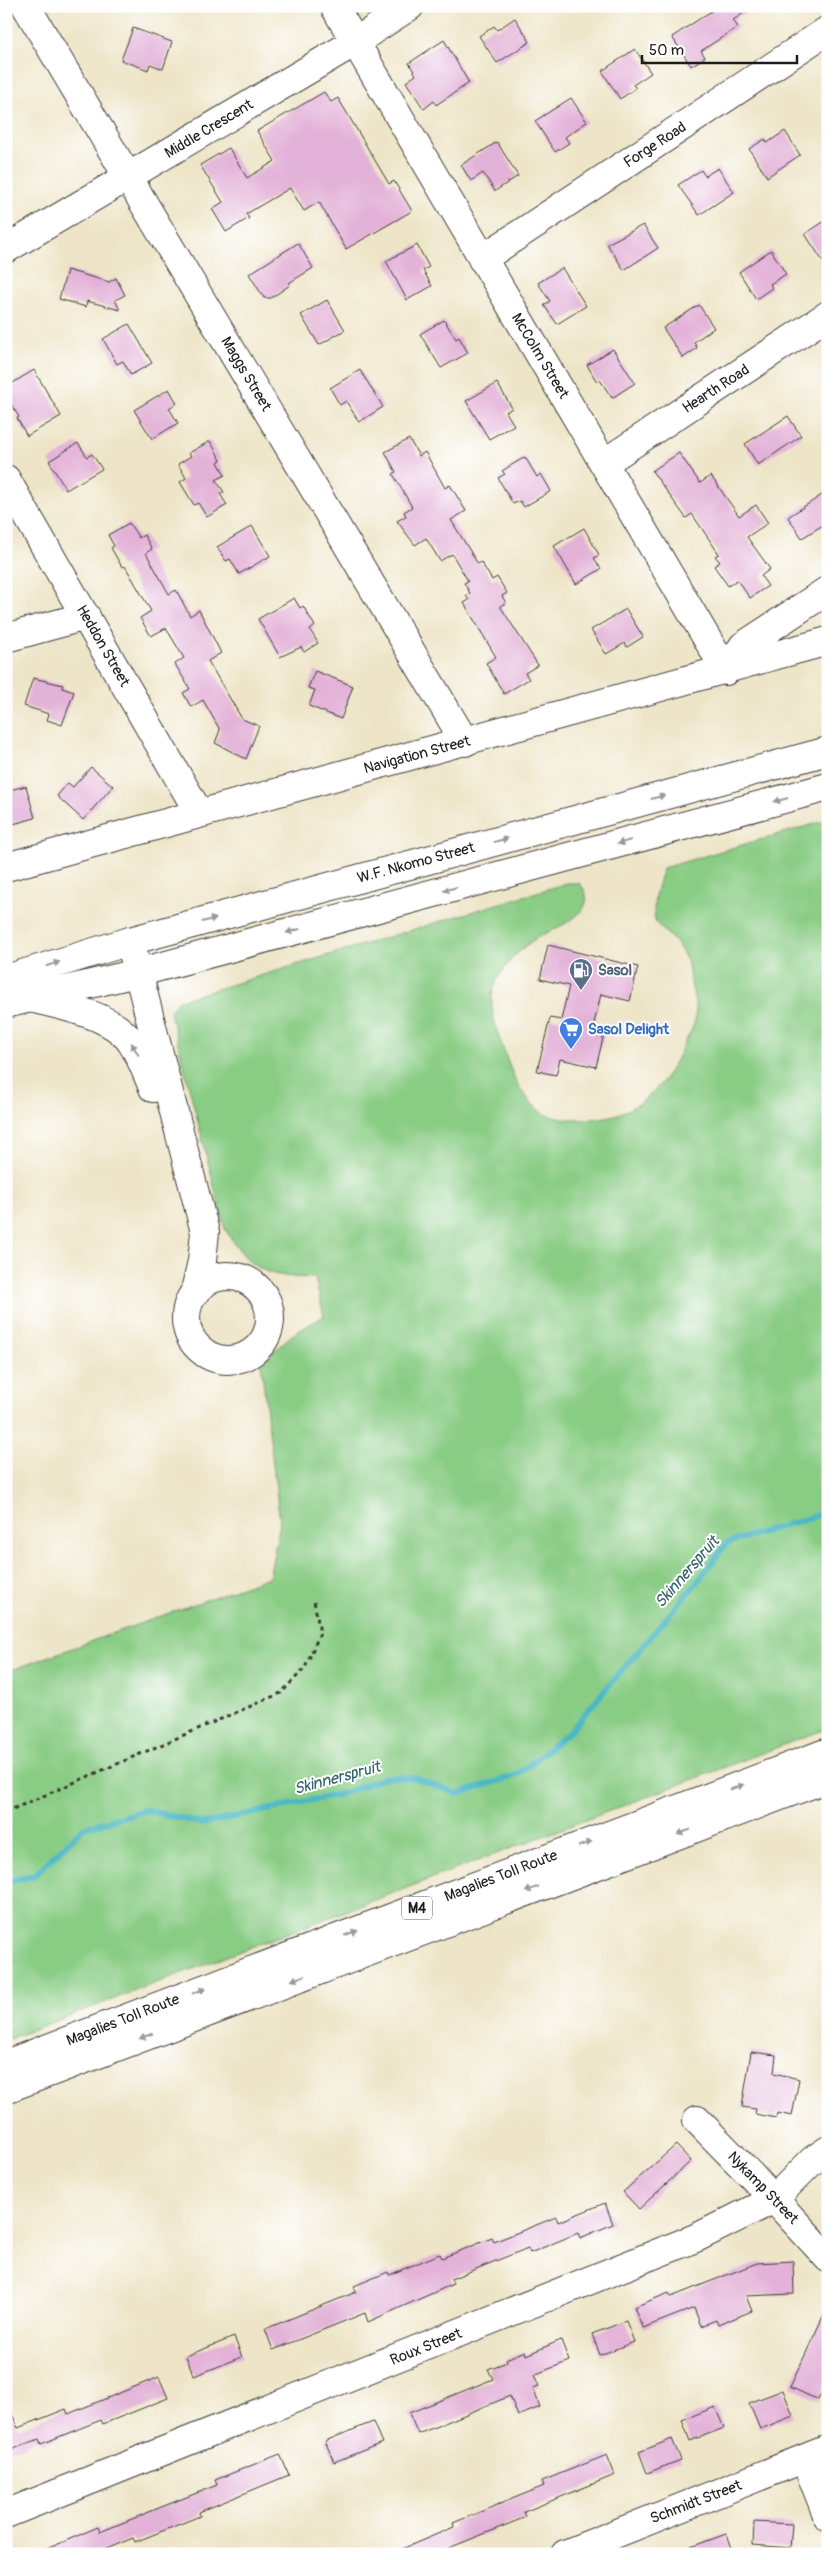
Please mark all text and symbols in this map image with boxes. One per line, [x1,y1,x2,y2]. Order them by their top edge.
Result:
scale bar [642,32,796,64]
text: 50 m [649,41,684,60]
street label: Middle Crescent [161,95,258,163]
street label: Forge Road [620,118,690,172]
street label: McColm Street [507,310,573,403]
street label: Maggs Street [216,333,276,415]
street label: Hearth Road [679,360,753,418]
street label: Heddon Street [72,602,134,691]
street label: Navigation Street [362,731,473,778]
one-way arrow [650,793,665,801]
one-way arrow [773,796,788,804]
one-way arrow [493,836,508,844]
street label: W.F. Nkomo Street [355,838,478,888]
one-way arrow [616,838,631,846]
one-way arrow [442,885,458,893]
one-way arrow [202,915,217,923]
one-way arrow [285,927,301,935]
fuel station icon: Sasol [568,957,594,991]
one-way arrow [46,960,61,968]
place label: Sasol [598,961,632,980]
supermarket icon: Sasol Delight [558,1016,584,1050]
place label: Sasol Delight [588,1020,670,1039]
one-way arrow [131,1043,140,1056]
water label: Skinnerspruit [651,1531,724,1612]
water label: Skinnerspruit [292,1757,384,1799]
one-way arrow [730,1782,744,1790]
one-way arrow [676,1828,691,1836]
one-way arrow [578,1840,593,1848]
street label: Magalies Toll Route [442,1845,561,1906]
one-way arrow [525,1886,539,1894]
road number: M4 [402,1896,432,1920]
one-way arrow [344,1929,359,1937]
one-way arrow [290,1974,305,1982]
one-way arrow [192,1987,207,1995]
street label: Magalies Toll Route [64,1989,183,2050]
one-way arrow [138,2032,153,2040]
street label: Nykamp Street [723,2148,803,2229]
street label: Roux Street [387,2324,466,2370]
street label: Schmidt Street [647,2475,745,2528]

